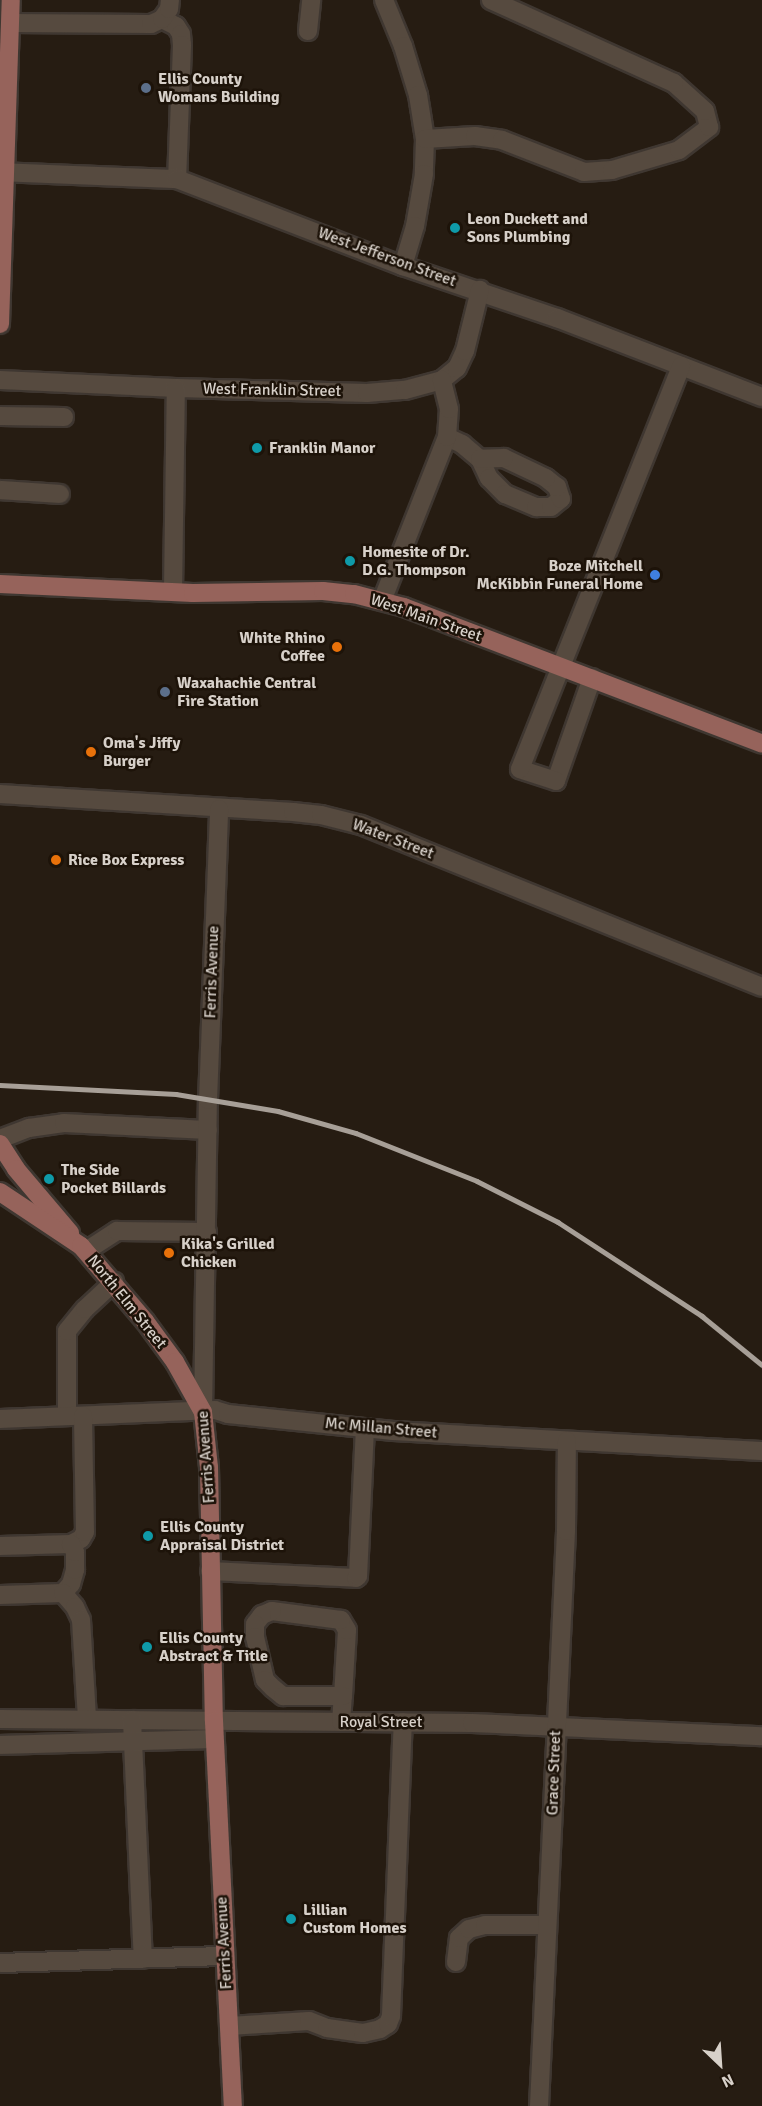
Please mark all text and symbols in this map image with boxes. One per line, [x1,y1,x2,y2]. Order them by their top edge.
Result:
place label: Ellis County Womans Building [158,69,280,107]
marker: Ellis County Womans Building [139,81,153,95]
place label: Leon Duckett and Sons Plumbing [467,209,588,247]
marker: Leon Duckett and Sons Plumbing [448,221,462,235]
street label: West Jefferson Street [315,223,459,291]
street label: West Franklin Street [203,379,341,401]
place label: Franklin Manor [269,438,375,458]
marker: Franklin Manor [250,441,264,455]
place label: Homesite of Dr. D.G. Thompson [362,542,470,580]
marker: Homesite of Dr. D.G. Thompson [343,554,357,568]
place label: Boze Mitchell McKibbin Funeral Home [477,556,643,594]
marker: Boze Mitchell McKibbin Funeral Home [648,568,662,582]
street label: West Main Street [368,590,484,646]
place label: White Rhino Coffee [239,628,325,666]
marker: White Rhino Coffee [330,640,344,654]
place label: Waxahachie Central Fire Station [177,673,316,711]
marker: Waxahachie Central Fire Station [158,685,172,699]
place label: Oma's Jiffy Burger [103,733,181,771]
marker: Oma's Jiffy Burger [84,745,98,759]
street label: Water Street [350,815,436,863]
place label: Rice Box Express [68,850,184,870]
marker: Rice Box Express [49,853,63,867]
street label: Ferris Avenue [201,925,223,1019]
place label: The Side Pocket Billards [61,1160,166,1198]
marker: The Side Pocket Billards [42,1172,56,1186]
place label: Kika's Grilled Chicken [181,1234,275,1272]
marker: Kika's Grilled Chicken [162,1246,176,1260]
street label: North Elm Street [83,1251,171,1353]
street label: Ferris Avenue [193,1410,219,1504]
street label: Mc Millan Street [324,1414,438,1442]
place label: Ellis County Appraisal District [160,1517,284,1555]
marker: Ellis County Appraisal District [141,1529,155,1543]
place label: Ellis County Abstract & Title [159,1628,268,1666]
marker: Ellis County Abstract & Title [140,1640,154,1654]
street label: Royal Street [340,1712,422,1732]
street label: Grace Street [543,1730,565,1816]
street label: Ferris Avenue [212,1896,236,1990]
place label: Lillian Custom Homes [303,1900,407,1938]
marker: Lillian Custom Homes [284,1912,298,1926]
north arrow [690,2034,750,2094]
text: N [718,2069,737,2092]

